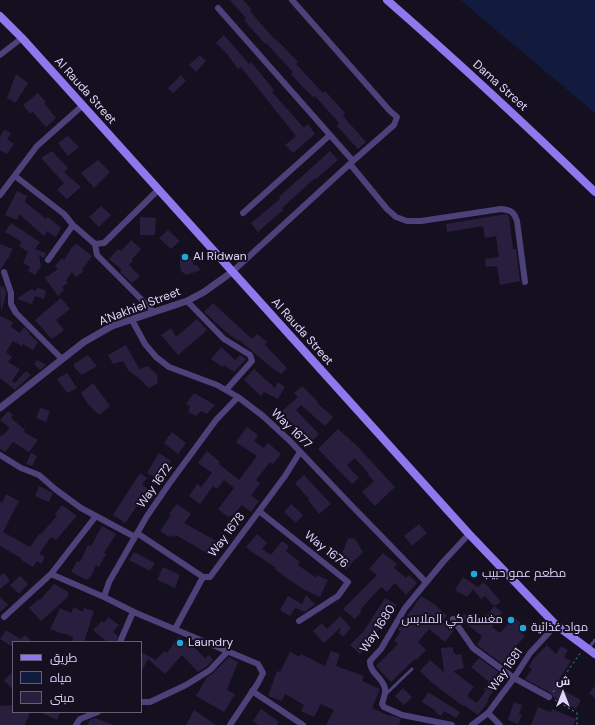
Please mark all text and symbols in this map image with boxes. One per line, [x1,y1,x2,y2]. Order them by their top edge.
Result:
street label: Al Rauda Street [51,54,119,128]
street label: Dama Street [469,57,531,115]
place label: Al Ridwan [193,250,247,264]
marker: Al Ridwan [180,252,190,262]
street label: A'Nakhiel Street [97,285,183,329]
street label: Al Rauda Street [268,295,336,369]
street label: Way 1677 [268,406,314,452]
street label: Way 1672 [134,461,176,511]
street label: Way 1678 [206,510,248,560]
street label: Way 1676 [301,528,351,572]
place label: مطعم عمو حبيب [482,567,566,581]
marker: مطعم عمو حبيب [469,569,479,579]
street label: Way 1680 [357,602,399,656]
place label: مغسلة كي الملابس [401,613,503,627]
marker: مغسلة كي الملابس [506,615,516,625]
place label: مواد غذائية [531,621,588,635]
marker: مواد غذائية [518,623,528,633]
place label: Laundry [188,636,233,650]
marker: Laundry [175,638,185,648]
legend [12,641,142,713]
street label: Way 1681 [486,646,526,694]
text: طريق [50,650,77,666]
text: مياه [50,670,72,686]
north arrow [543,673,583,713]
text: ش [556,674,570,688]
text: مبنى [50,690,75,706]

